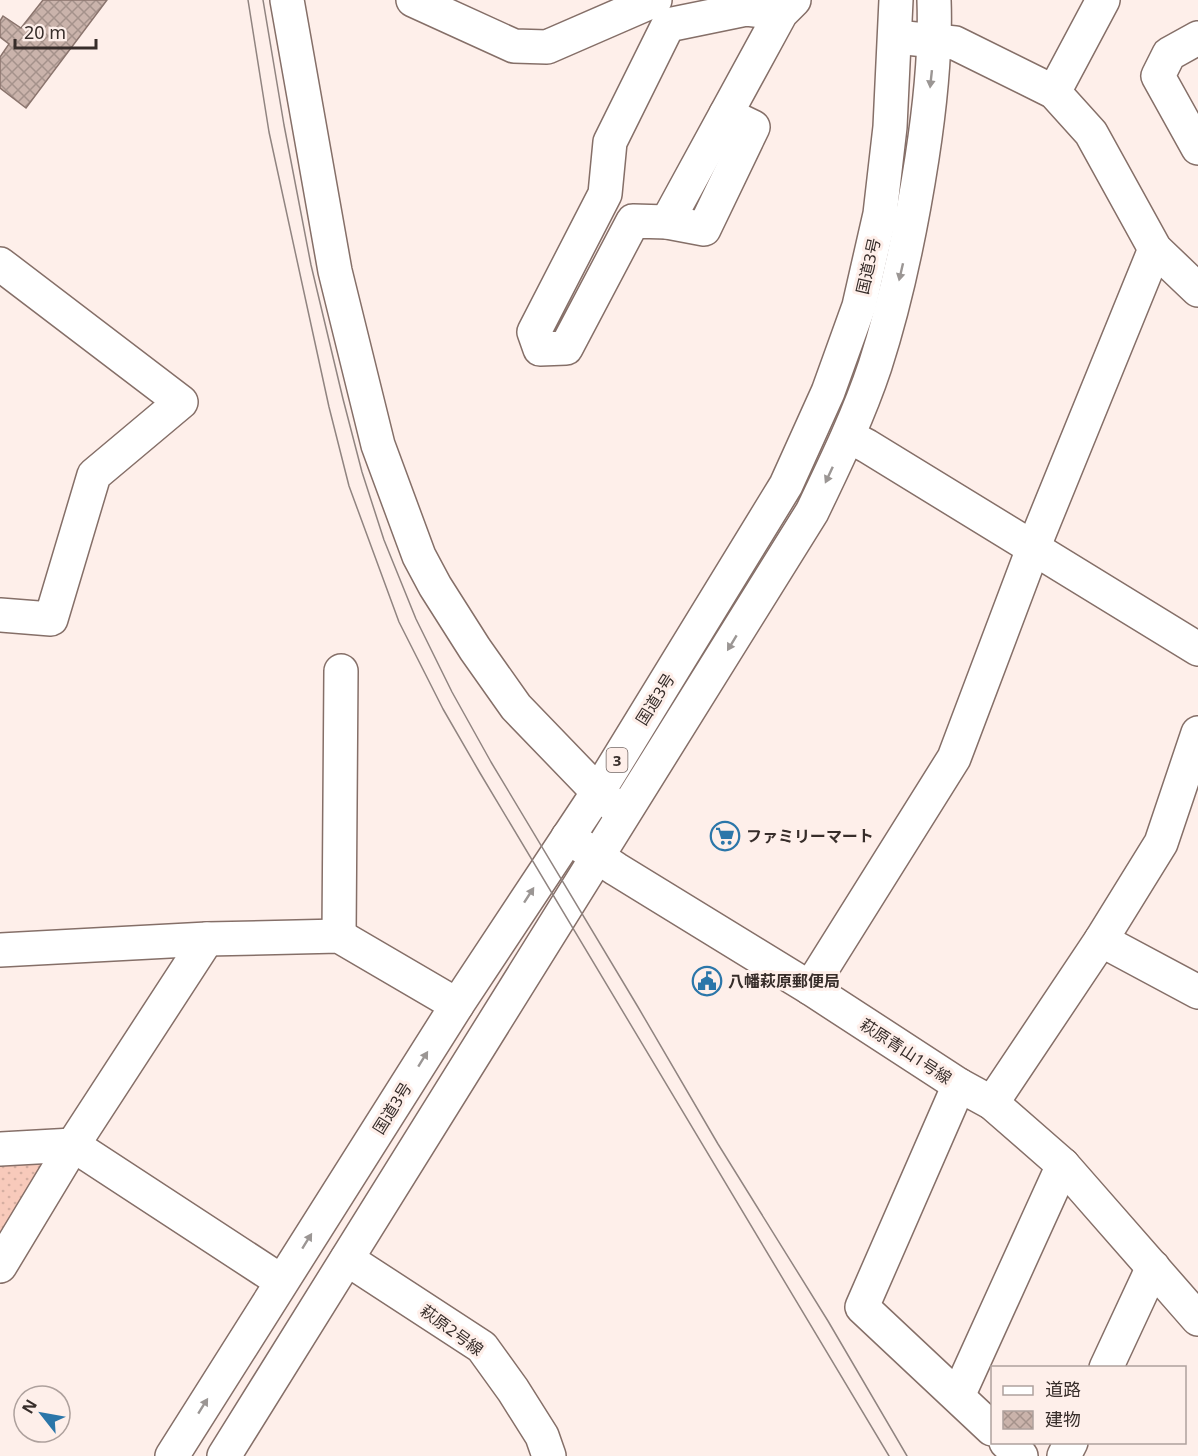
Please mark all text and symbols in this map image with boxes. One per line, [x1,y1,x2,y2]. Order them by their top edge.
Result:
scale bar [15,12,96,50]
text: 20 m [24,20,66,44]
one-way arrow [926,70,936,89]
street label: 国道3号 [851,236,885,296]
one-way arrow [896,262,906,281]
one-way arrow [825,466,834,483]
one-way arrow [726,635,737,651]
street label: 国道3号 [631,669,679,729]
road number: 3 [606,748,628,772]
supermarket icon: ファミリーマート [709,820,741,852]
place label: ファミリーマート [746,825,874,847]
one-way arrow [523,888,535,904]
public building icon: 八幡萩原郵便局 [691,965,723,997]
place label: 八幡萩原郵便局 [728,970,840,992]
street label: 萩原青山1号線 [856,1013,956,1089]
one-way arrow [417,1051,428,1067]
street label: 国道3号 [368,1078,416,1138]
one-way arrow [301,1233,312,1249]
street label: 萩原2号線 [416,1300,488,1360]
legend [991,1366,1186,1444]
text: 道路 [1045,1377,1081,1401]
north arrow [12,1384,72,1444]
text: N [16,1395,42,1418]
one-way arrow [198,1398,209,1414]
text: 建物 [1045,1407,1081,1431]

